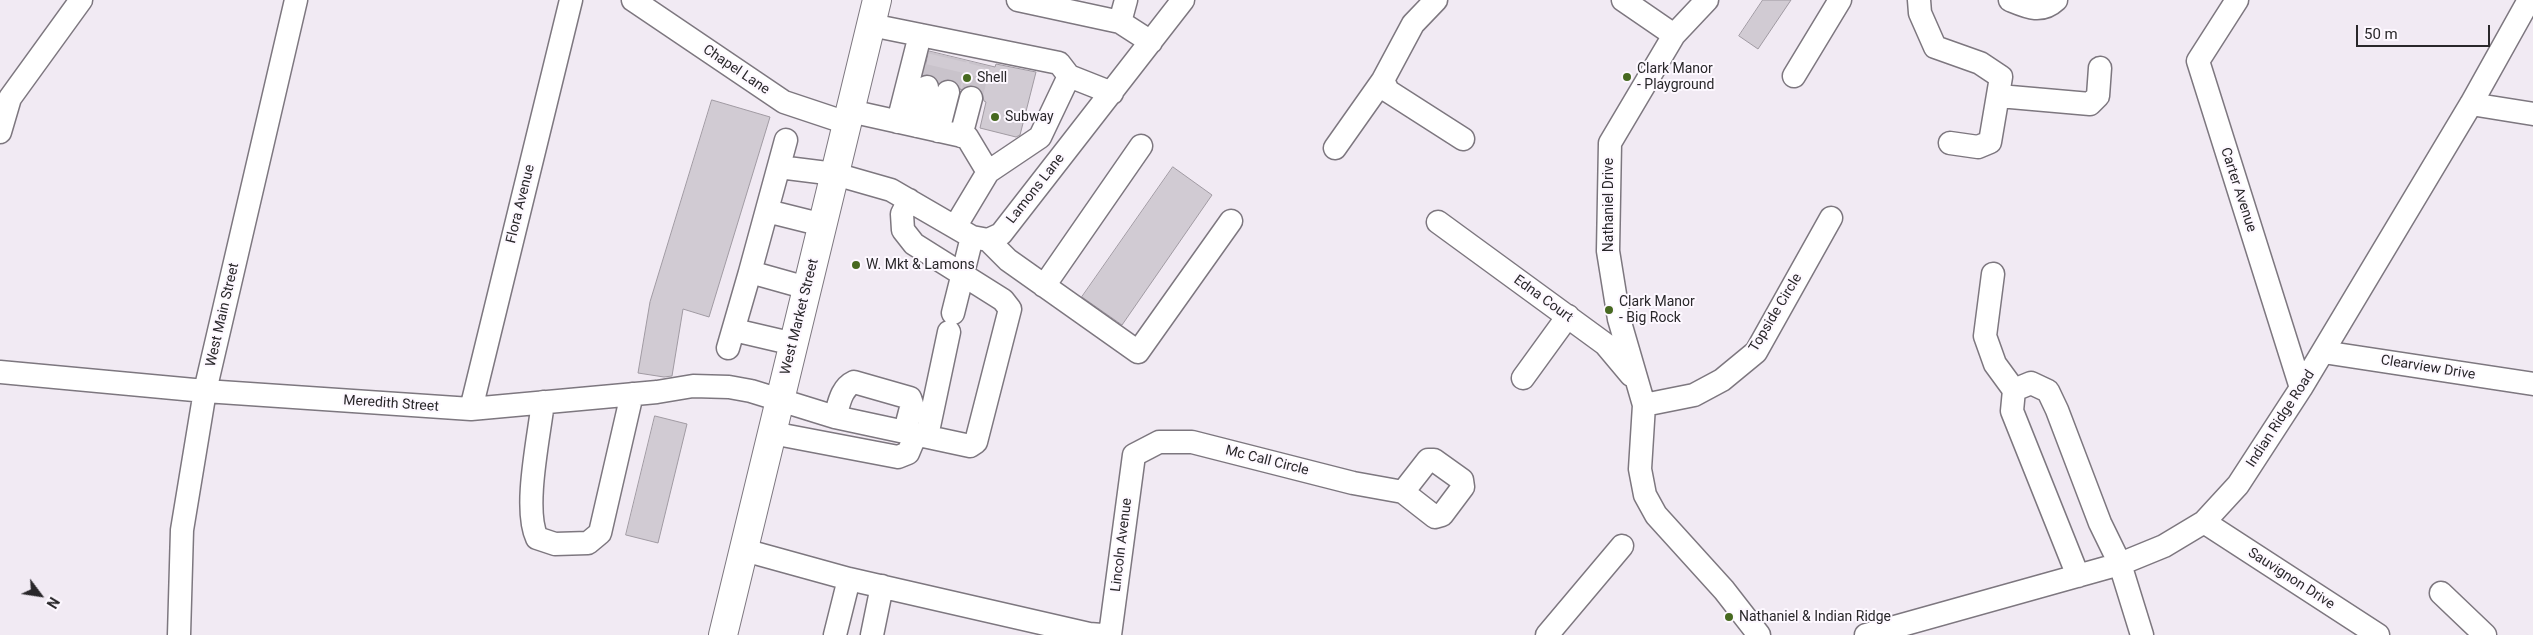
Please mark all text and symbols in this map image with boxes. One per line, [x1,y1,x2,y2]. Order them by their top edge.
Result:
scale bar [2358,15,2492,47]
text: 50 m [2364,25,2398,43]
street label: Chapel Lane [699,42,773,98]
place label: Clark Manor - Playground [1637,61,1714,94]
place label: Shell [977,70,1007,86]
marker: Clark Manor - Playground [1621,71,1633,83]
marker: Shell [961,72,973,84]
place label: Subway [1005,109,1054,125]
marker: Subway [989,111,1001,123]
street label: Carter Avenue [2216,146,2260,234]
street label: Lamons Lane [1003,151,1069,227]
street label: Nathaniel Drive [1601,158,1617,252]
street label: Flora Avenue [503,163,539,245]
street label: West Market Street [777,257,823,377]
place label: W. Mkt & Lamons [866,257,975,273]
marker: W. Mkt & Lamons [850,259,862,271]
street label: West Main Street [203,261,243,369]
street label: Topside Circle [1746,271,1806,355]
street label: Edna Court [1510,272,1576,326]
place label: Clark Manor - Big Rock [1619,294,1695,326]
marker: Clark Manor - Big Rock [1603,304,1615,316]
street label: Clearview Drive [2380,352,2476,384]
street label: Indian Ridge Road [2243,367,2319,471]
street label: Meredith Street [343,392,439,416]
street label: Mc Call Circle [1224,443,1310,479]
street label: Lincoln Avenue [1108,497,1136,593]
street label: Sauvignon Drive [2244,545,2338,613]
north arrow [15,570,65,620]
text: N [43,594,62,611]
place label: Nathaniel & Indian Ridge [1739,609,1891,625]
marker: Nathaniel & Indian Ridge [1723,611,1735,623]

